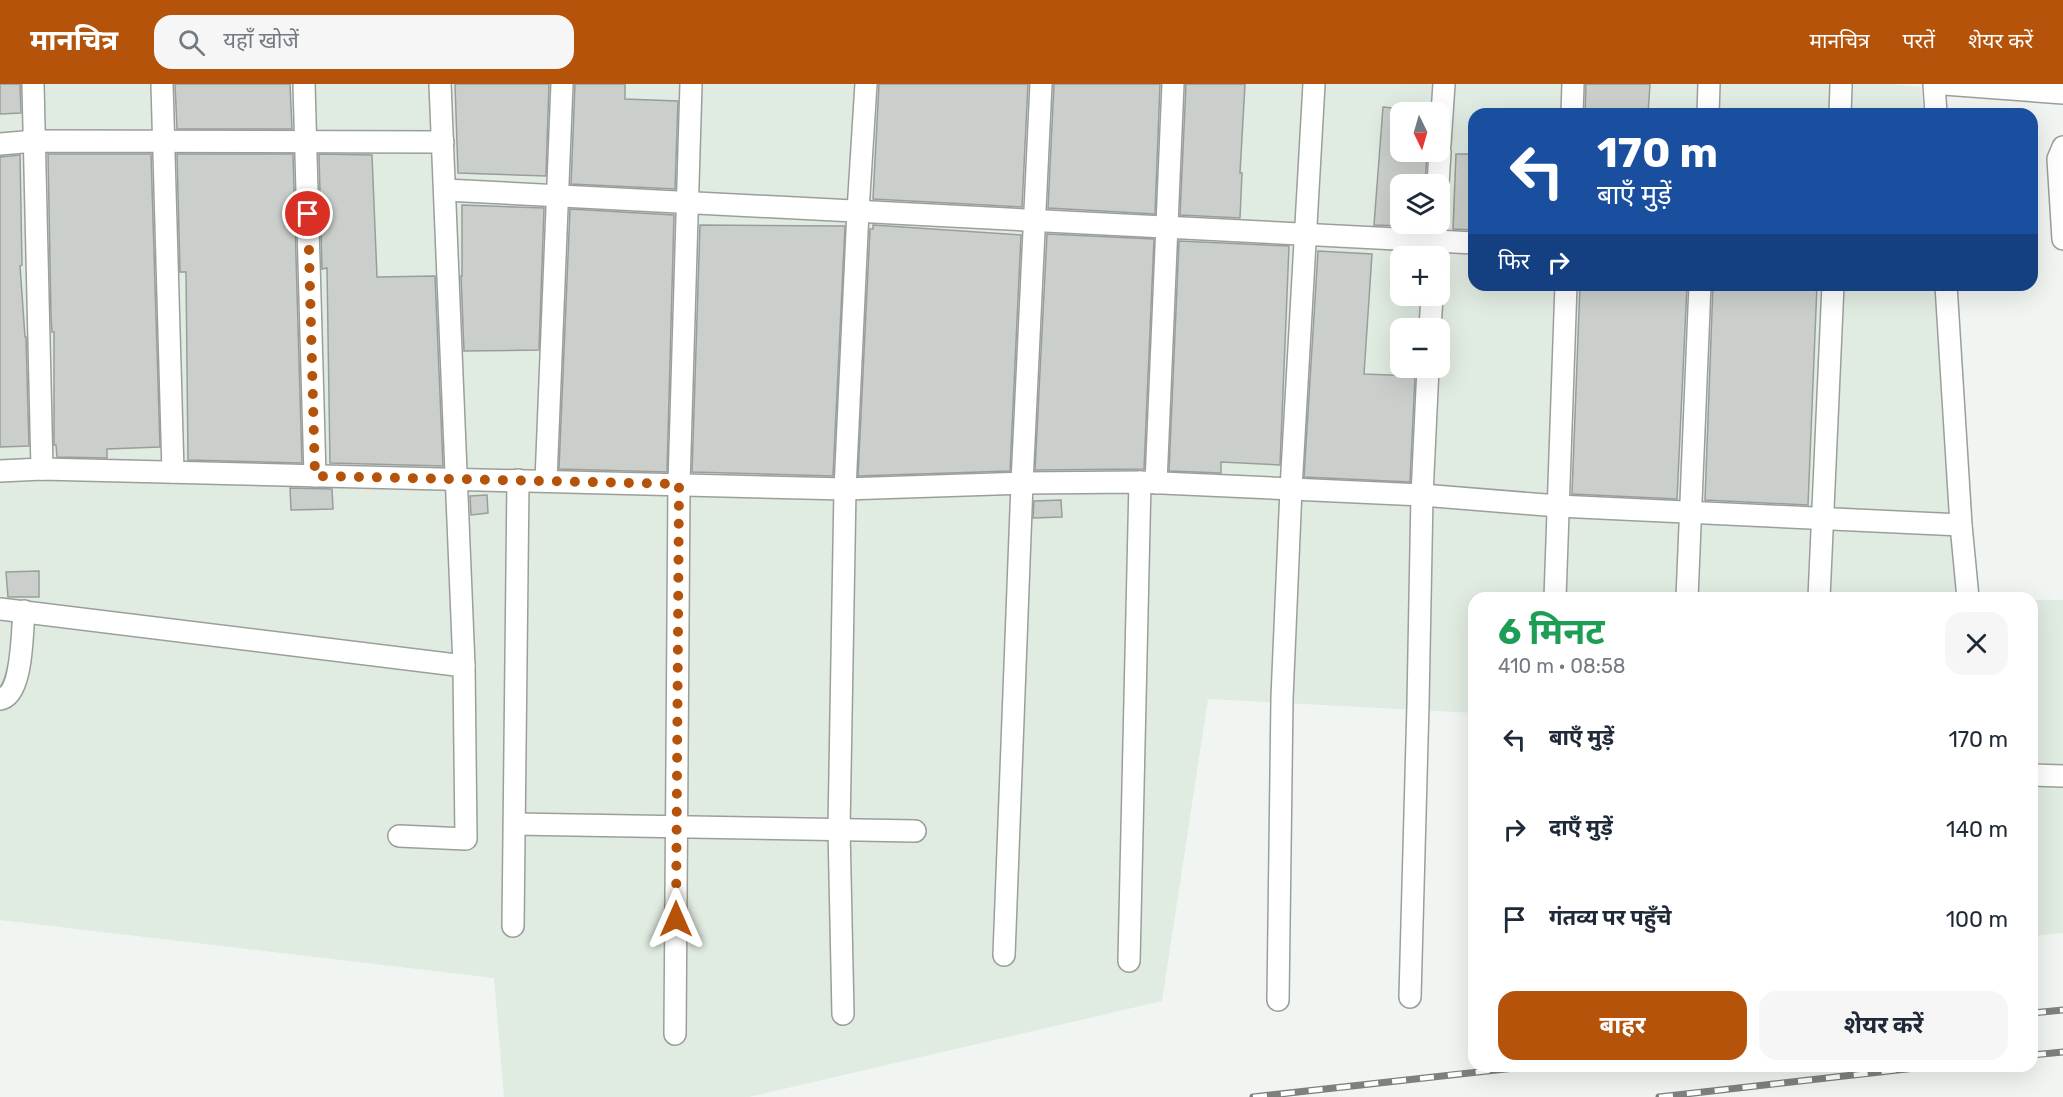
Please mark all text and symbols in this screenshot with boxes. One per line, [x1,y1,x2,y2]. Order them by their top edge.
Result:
search box [154,15,574,69]
text: मानचित्र [30,24,118,57]
icon: search [175,26,208,59]
text: यहाँ खोजें [223,27,299,54]
text: मानचित्र [1810,28,1870,53]
text: परतें [1903,28,1935,53]
text: शेयर करें [1968,28,2033,53]
north arrow [1390,102,1450,162]
map controls [1390,102,1450,378]
text: 170 m [1597,128,1718,178]
icon: left [1498,132,1576,210]
button: layers [1390,174,1450,234]
text: बाएँ मुड़ें [1597,179,1672,211]
pin [282,188,333,239]
icon: arrive [291,197,324,230]
button: + [1390,246,1450,306]
icon: right [1542,246,1575,279]
text: फिर [1498,248,1530,275]
button: − [1390,318,1450,378]
text: 6 मिनट [1498,610,1605,653]
button: close [1945,612,2008,675]
text: 410 m · 08:58 [1498,654,1626,678]
icon: left [1498,723,1531,756]
text: बाएँ मुड़ें [1549,724,1614,751]
text: 170 m [1948,726,2008,753]
icon: right [1498,813,1531,846]
text: दाएँ मुड़ें [1549,814,1613,841]
text: 140 m [1946,816,2008,843]
position arrow [644,887,708,951]
icon: arrive [1498,903,1531,936]
text: गंतव्य पर पहुँचे [1549,904,1671,931]
text: 100 m [1946,906,2008,933]
button: बाहर [1498,991,1747,1060]
button: शेयर करें [1759,991,2008,1060]

